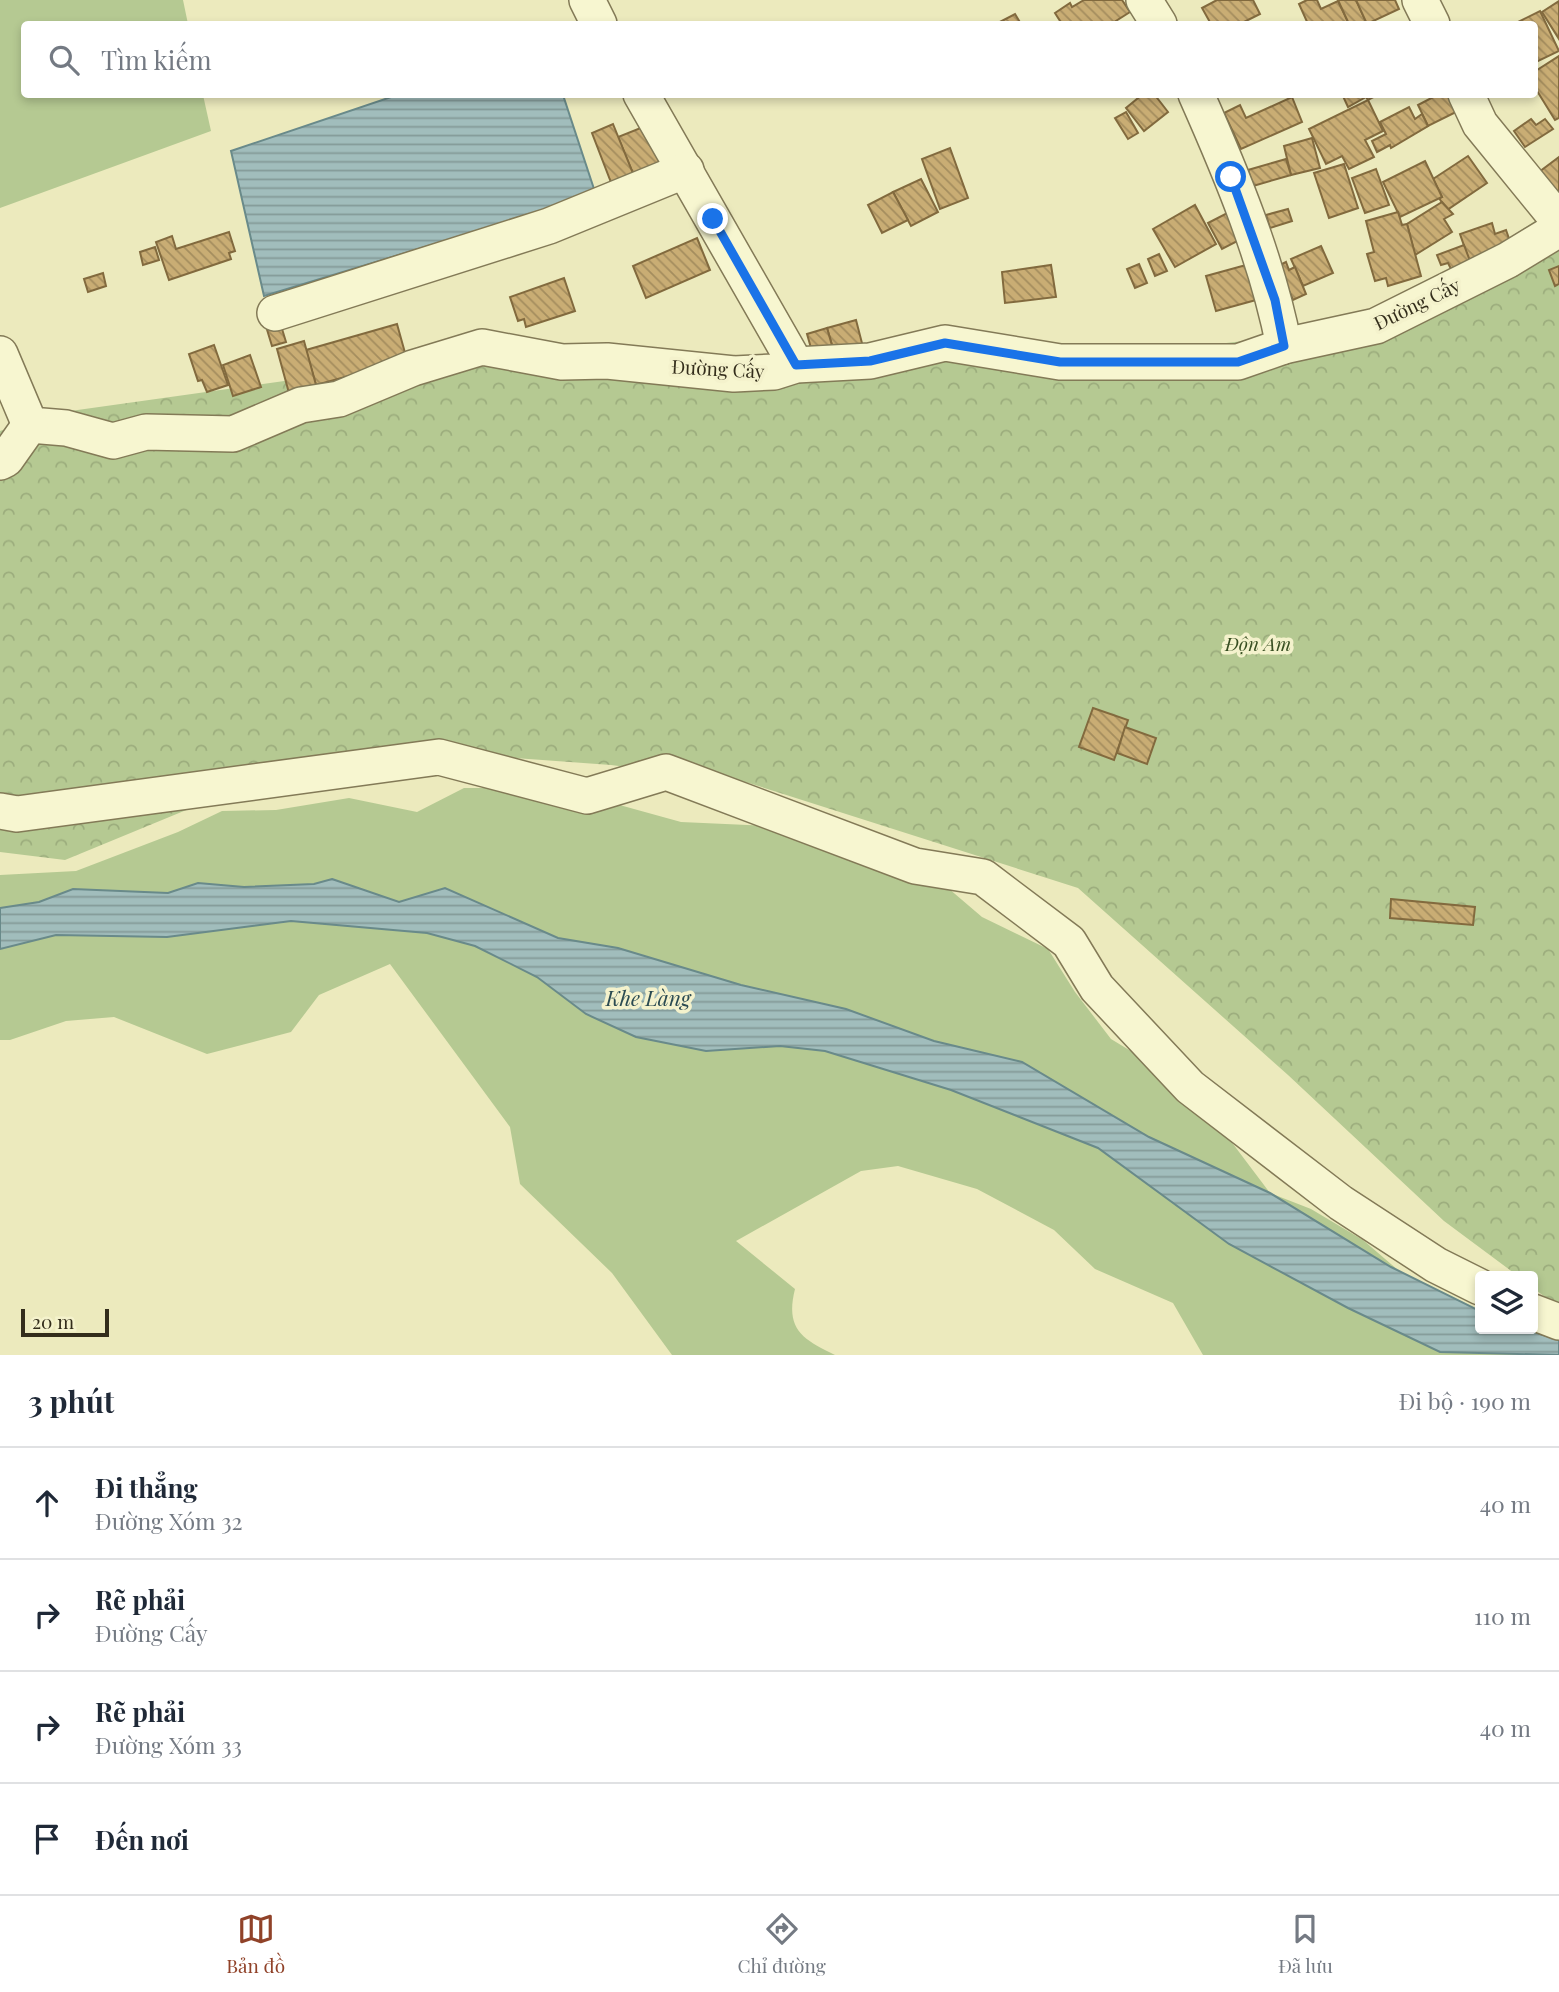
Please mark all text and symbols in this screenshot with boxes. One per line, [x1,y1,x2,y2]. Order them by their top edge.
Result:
search box [21,21,1538,98]
icon: search [45,41,83,79]
text: Tìm kiếm [101,42,212,77]
route start [1215,161,1246,192]
route end [697,203,728,234]
street label: Đường Cấy [1369,271,1464,335]
street label: Đường Cấy [671,353,766,383]
park label: Độn Am [1224,630,1291,656]
water label: Khe Làng [605,983,692,1011]
map controls [1475,1271,1538,1334]
button: layers [1475,1271,1538,1334]
scale bar [21,1306,108,1338]
text: 20 m [32,1308,74,1334]
text: 3 phút [28,1381,114,1421]
text: Đi bộ · 190 m [1399,1385,1531,1416]
text: Đi thẳng [95,1470,198,1505]
icon: ahead [28,1484,66,1522]
text: 40 m [1480,1488,1531,1519]
text: Đường Xóm 32 [95,1505,243,1536]
text: Rẽ phải [95,1582,185,1617]
icon: right [28,1596,66,1634]
text: 110 m [1474,1600,1531,1631]
text: Đường Cấy [95,1617,208,1648]
text: Rẽ phải [95,1694,185,1729]
icon: right [28,1708,66,1746]
text: 40 m [1480,1712,1531,1743]
text: Đường Xóm 33 [95,1729,242,1760]
icon: arrive [28,1820,66,1858]
text: Đến nơi [95,1822,189,1857]
tab: Bản đồ [226,1910,285,1978]
tab: Chỉ đường [738,1910,826,1978]
tab: Đã lưu [1278,1910,1333,1978]

